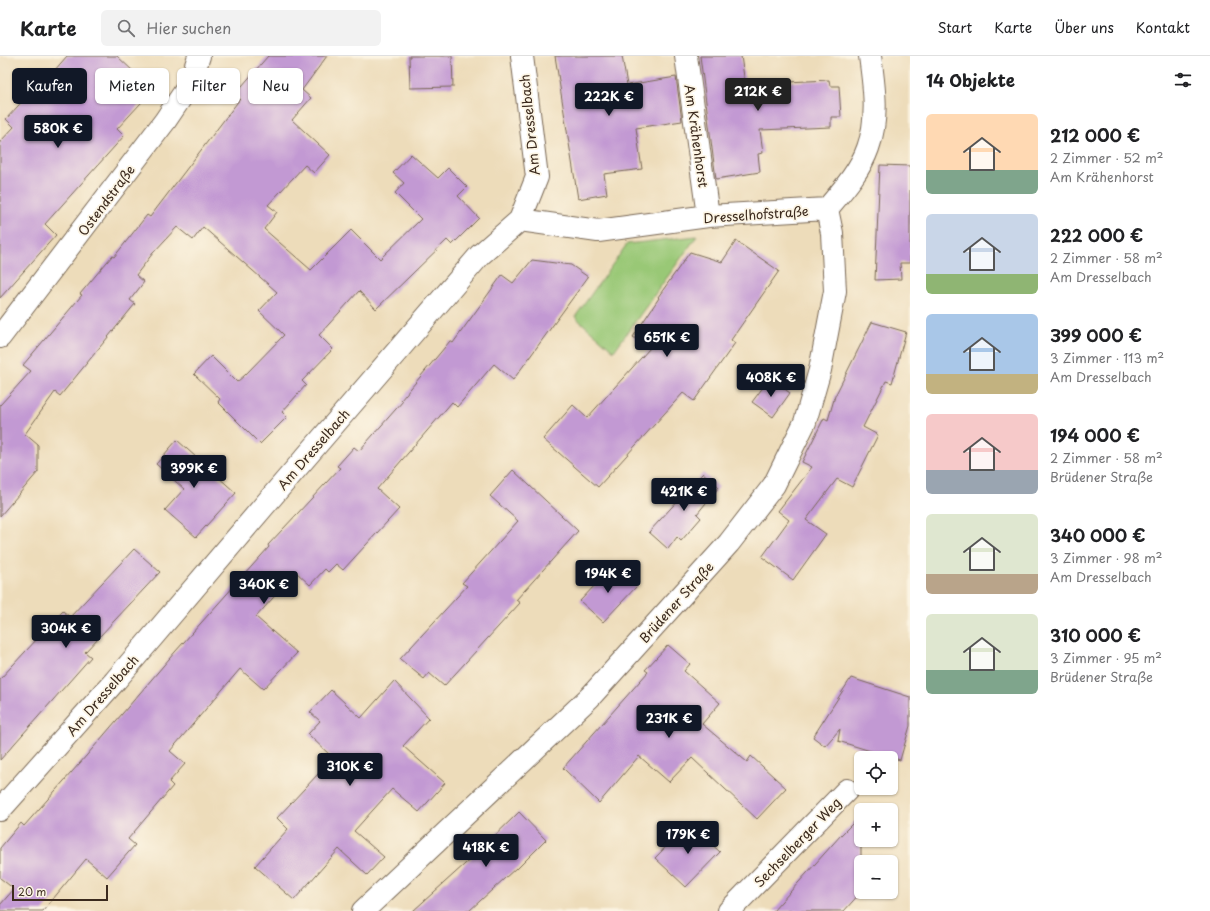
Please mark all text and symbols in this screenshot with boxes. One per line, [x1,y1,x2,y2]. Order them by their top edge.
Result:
search box [101,10,381,46]
text: Karte [20,14,77,42]
text: Hier suchen [147,16,231,39]
icon: search [115,17,137,39]
text: Start [937,17,972,38]
text: Karte [994,17,1032,38]
text: Über uns [1054,17,1114,38]
text: Kontakt [1136,17,1190,38]
text: 14 Objekte [926,67,1015,93]
chip: Kaufen [12,68,87,104]
chip: Mieten [95,68,169,104]
chip: Filter [177,68,240,104]
chip: Neu [248,68,303,104]
icon: filters [1172,69,1194,91]
street label: Am Dresselbach [514,74,544,176]
pin: 212K € [725,78,791,112]
text: 212K € [734,81,782,100]
pin: 222K € [576,83,642,117]
street label: Am Krähenhorst [680,83,714,189]
text: 222K € [584,86,634,105]
pin: 580K € [25,115,91,149]
text: 580K € [33,118,83,137]
text: 212 000 € [1050,122,1140,148]
icon: home [958,130,1006,178]
text: 2 Zimmer · 52 m² [1050,148,1163,167]
street label: Ostendstraße [73,161,139,239]
text: Am Krähenhorst [1050,167,1154,186]
street label: Dresselhofstraße [703,201,809,227]
text: 222 000 € [1050,222,1143,248]
icon: home [958,230,1006,278]
text: 2 Zimmer · 58 m² [1050,248,1163,267]
text: Am Dresselbach [1050,267,1151,286]
text: 399 000 € [1050,322,1142,348]
pin: 651K € [634,324,700,358]
text: 651K € [644,327,690,346]
icon: home [958,330,1006,378]
text: 3 Zimmer · 113 m² [1050,348,1164,367]
pin: 408K € [738,364,804,398]
text: 408K € [746,367,796,386]
text: Am Dresselbach [1050,367,1151,386]
street label: Am Dresselbach [273,404,353,494]
text: 194 000 € [1050,422,1140,448]
icon: home [958,430,1006,478]
text: 2 Zimmer · 58 m² [1050,448,1163,467]
pin: 399K € [161,455,227,489]
text: 399K € [170,458,218,477]
text: Brüdener Straße [1050,467,1153,486]
pin: 421K € [651,478,717,512]
text: 421K € [660,481,708,500]
text: 340 000 € [1050,522,1145,548]
icon: home [958,530,1006,578]
text: 3 Zimmer · 98 m² [1050,548,1163,567]
street label: Brüdener Straße [634,557,718,647]
pin: 194K € [575,560,641,594]
text: 194K € [585,563,631,582]
text: Am Dresselbach [1050,567,1151,586]
pin: 340K € [231,571,297,605]
text: 340K € [239,574,289,593]
pin: 304K € [33,615,99,649]
text: 304K € [41,618,91,637]
text: 310 000 € [1050,622,1141,648]
icon: home [958,630,1006,678]
text: 3 Zimmer · 95 m² [1050,648,1162,667]
street label: Am Dresselbach [62,650,142,740]
text: Brüdener Straße [1050,667,1153,686]
pin: 231K € [636,705,702,739]
text: 231K € [645,708,693,727]
map controls [854,751,898,899]
button: locate [854,751,898,795]
pin: 310K € [317,753,383,787]
text: 310K € [326,756,374,775]
street label: Sechselberger Weg [749,793,845,891]
button: + [854,803,898,847]
pin: 179K € [655,821,721,855]
text: 179K € [666,824,710,843]
pin: 418K € [453,834,519,868]
text: 418K € [463,837,509,856]
button: − [854,855,898,899]
scale bar [12,883,108,902]
text: 20 m [18,883,46,900]

